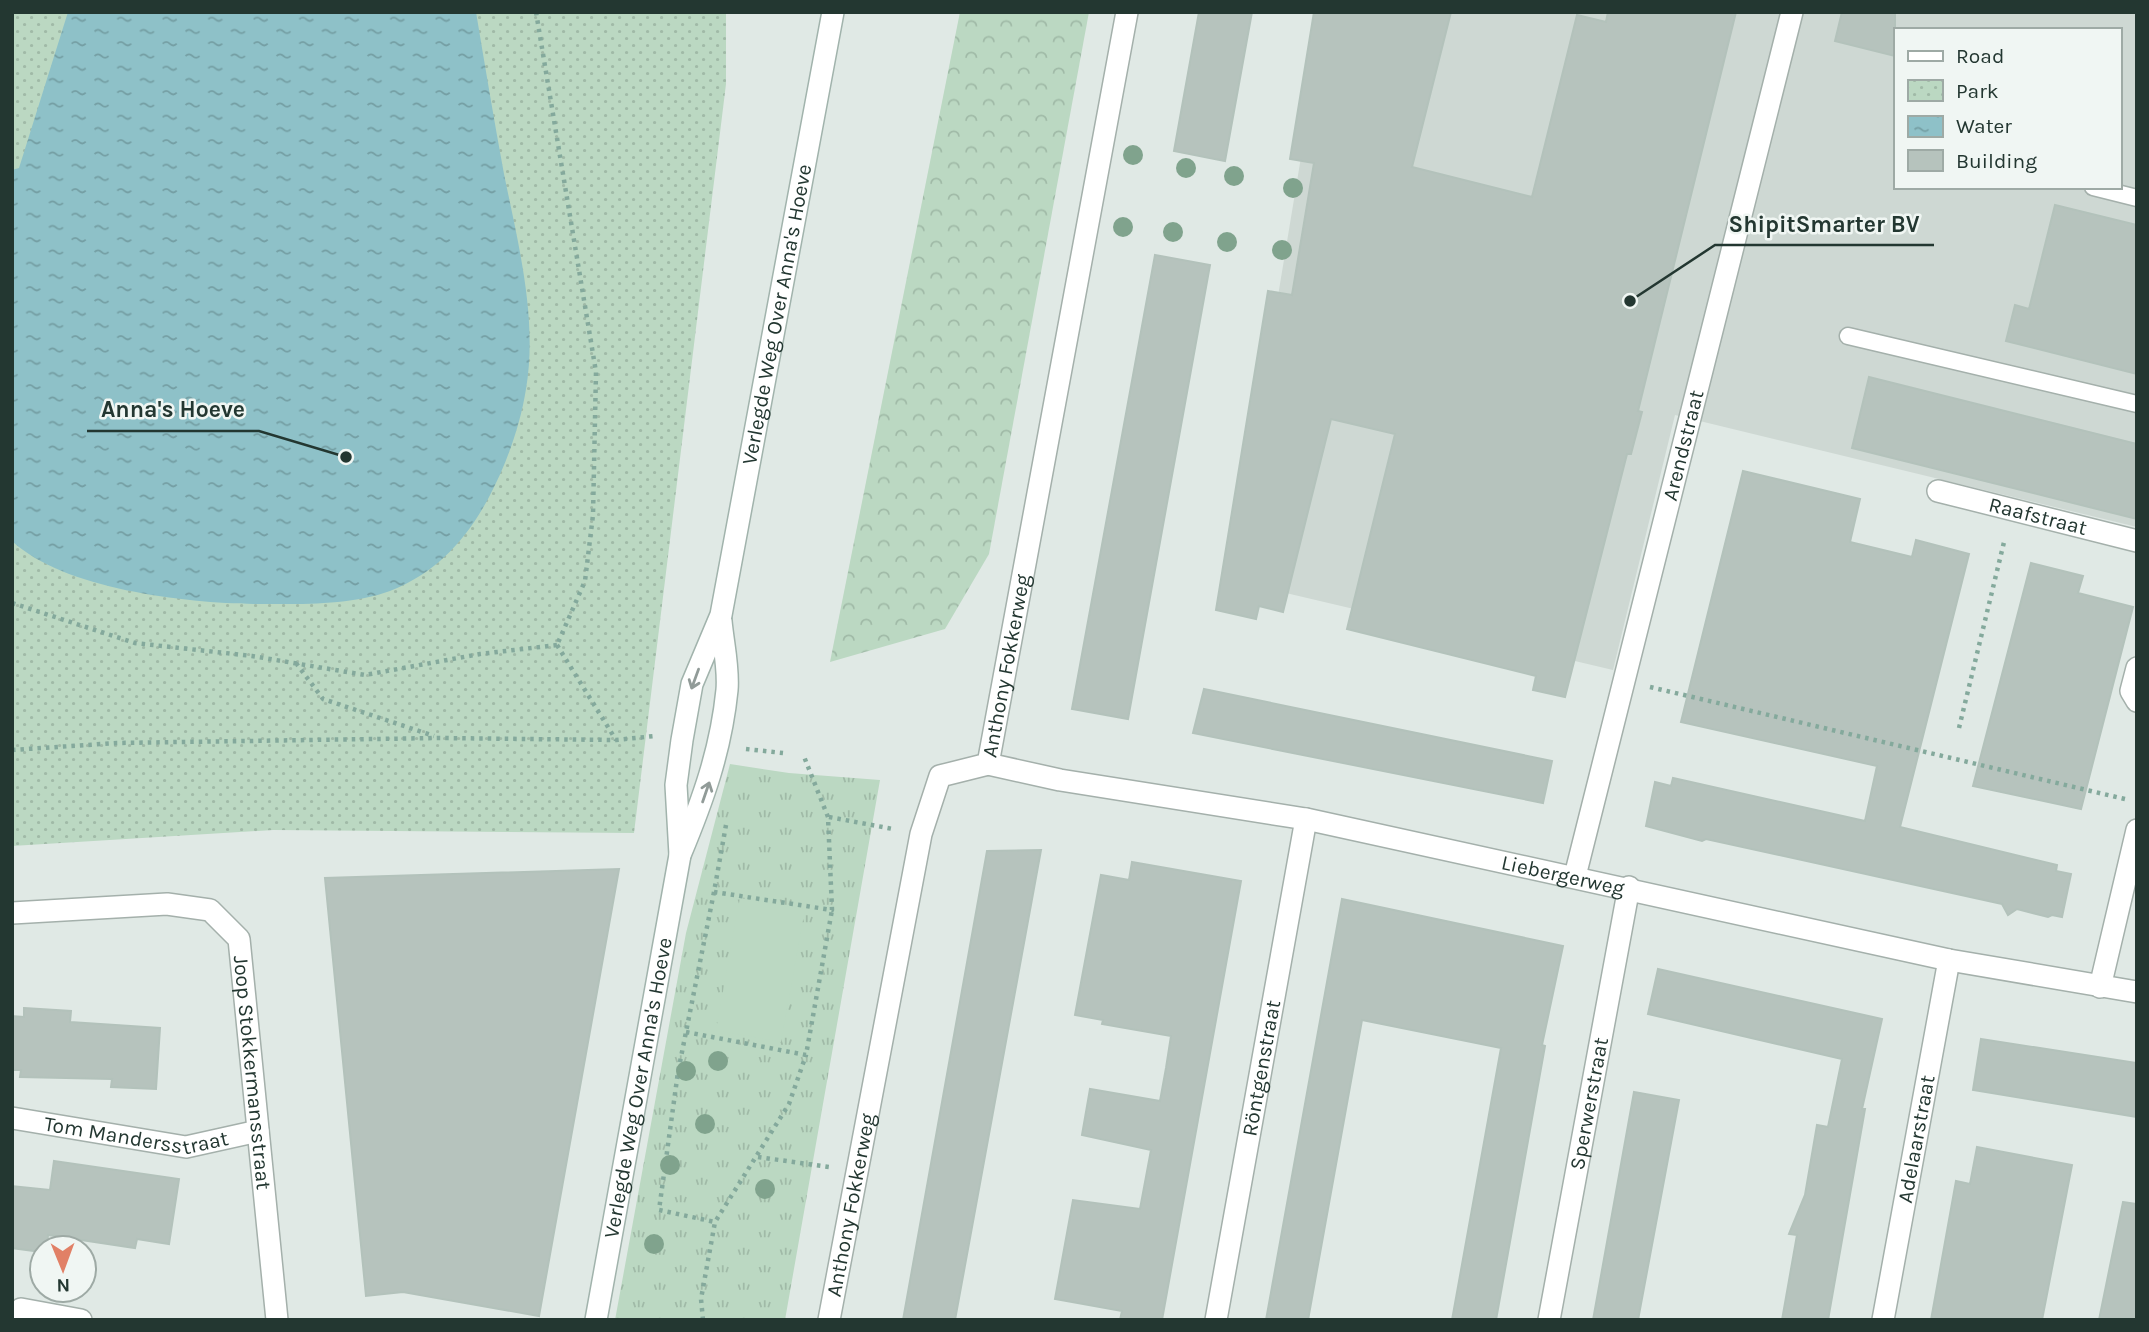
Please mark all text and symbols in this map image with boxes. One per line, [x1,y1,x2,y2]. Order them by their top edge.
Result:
legend [1894,28,2121,189]
text: Road [1956,44,2004,68]
text: Park [1956,79,1999,103]
text: Water [1956,114,2012,138]
text: Building [1956,149,2037,173]
street label: Verlegde Weg Over Anna's Hoeve [737,162,817,467]
callout: ShipitSmarter BV [1715,201,1934,245]
text: ShipitSmarter BV [1728,211,1920,238]
callout: Anna's Hoeve [87,387,259,431]
street label: Arendstraat [1658,387,1709,503]
text: Anna's Hoeve [101,396,245,423]
street label: Raafstraat [1986,492,2090,540]
street label: Anthony Fokkerweg [977,572,1035,760]
one-way arrow [688,667,700,689]
one-way arrow [700,781,713,803]
street label: Liebergerweg [1499,850,1627,901]
street label: Verlegde Weg Over Anna's Hoeve [599,935,677,1240]
street label: Joop Stokkermansstraat [229,954,276,1191]
street label: Röntgenstraat [1237,998,1285,1138]
street label: Sperwerstraat [1565,1035,1613,1172]
street label: Adelaarstraat [1893,1073,1940,1205]
street label: Anthony Fokkerweg [822,1111,880,1299]
street label: Tom Mandersstraat [42,1112,231,1160]
north arrow [28,1234,98,1304]
text: N [56,1274,70,1296]

